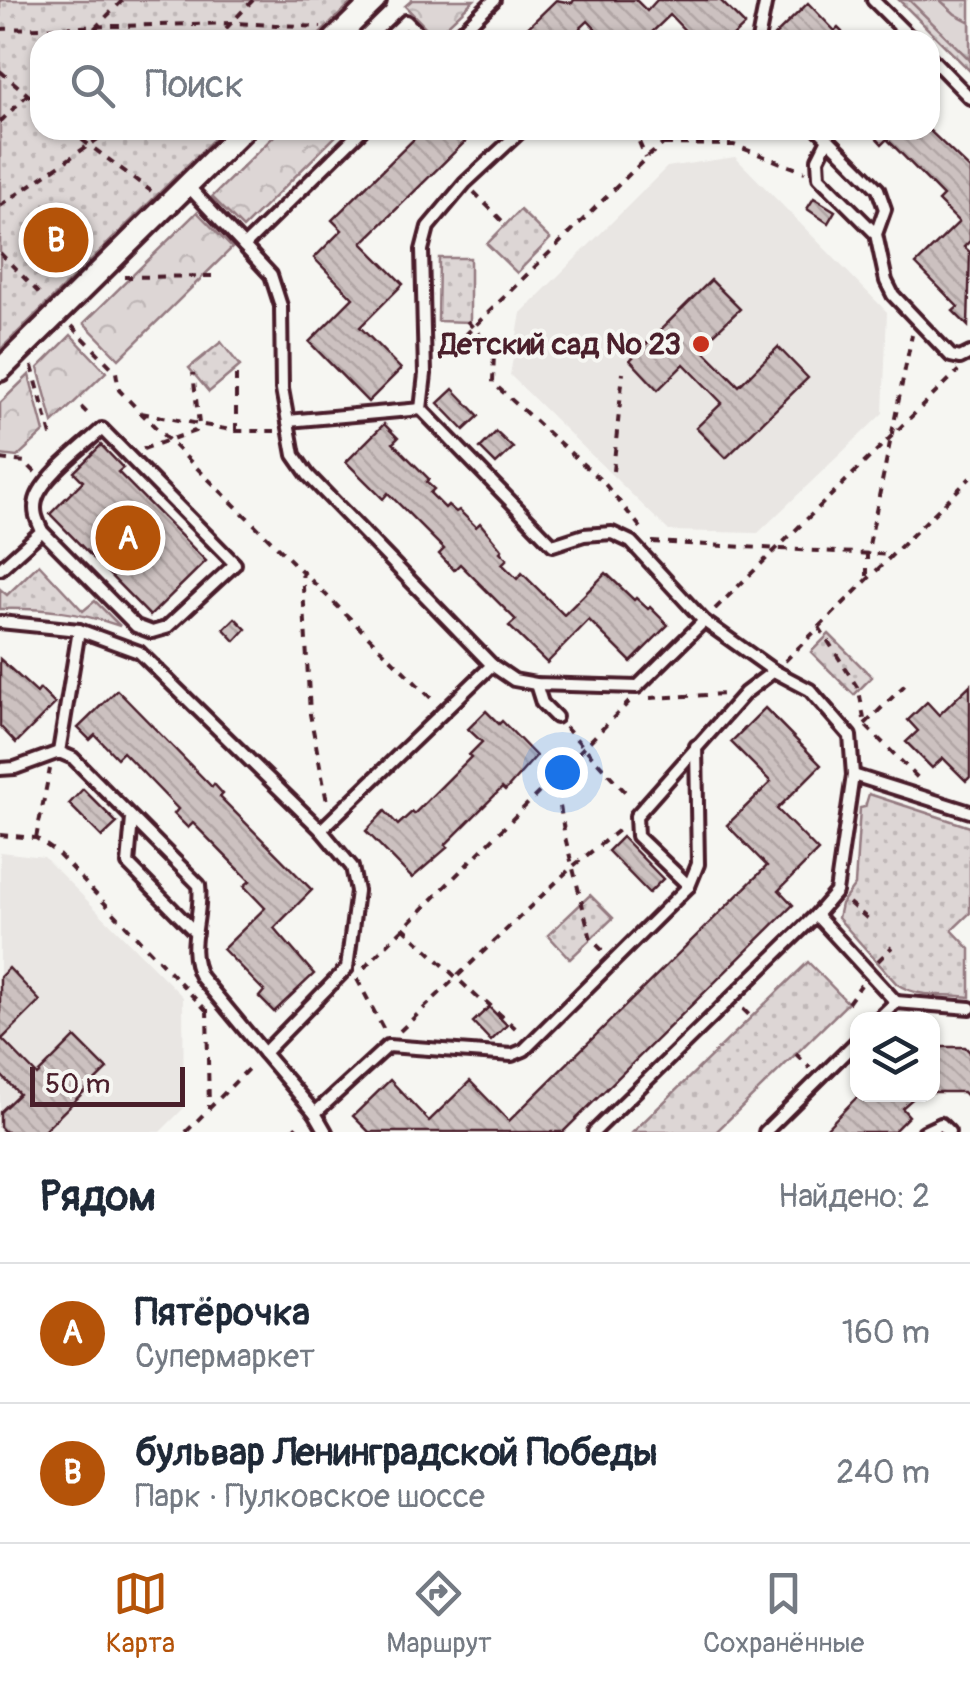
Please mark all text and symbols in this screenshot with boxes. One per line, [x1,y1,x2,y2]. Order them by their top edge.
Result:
search box [30,30,940,140]
icon: search [65,58,120,113]
text: Поиск [145,61,244,109]
pin: B [23,202,88,278]
place label: Детский сад № 23 [437,326,681,363]
marker: Детский сад № 23 [690,333,712,355]
pin: A [96,500,160,576]
your location [537,747,588,798]
map controls [850,1012,940,1102]
button: layers [850,1012,940,1102]
scale bar [30,1062,185,1106]
text: 50 m [45,1067,110,1102]
text: Рядом [40,1171,156,1223]
text: Найдено: 2 [778,1177,930,1217]
text: Пятёрочка [135,1289,310,1337]
text: A [62,1313,83,1353]
text: 160 m [842,1313,930,1353]
text: Супермаркет [135,1337,315,1377]
text: бульвар Ленинградской Победы [135,1429,658,1477]
text: B [63,1453,82,1493]
text: 240 m [836,1453,930,1493]
text: Парк · Пулковское шоссе [135,1477,485,1517]
tab: Карта [106,1566,175,1661]
tab: Маршрут [386,1566,492,1661]
tab: Сохранённые [703,1566,864,1661]

